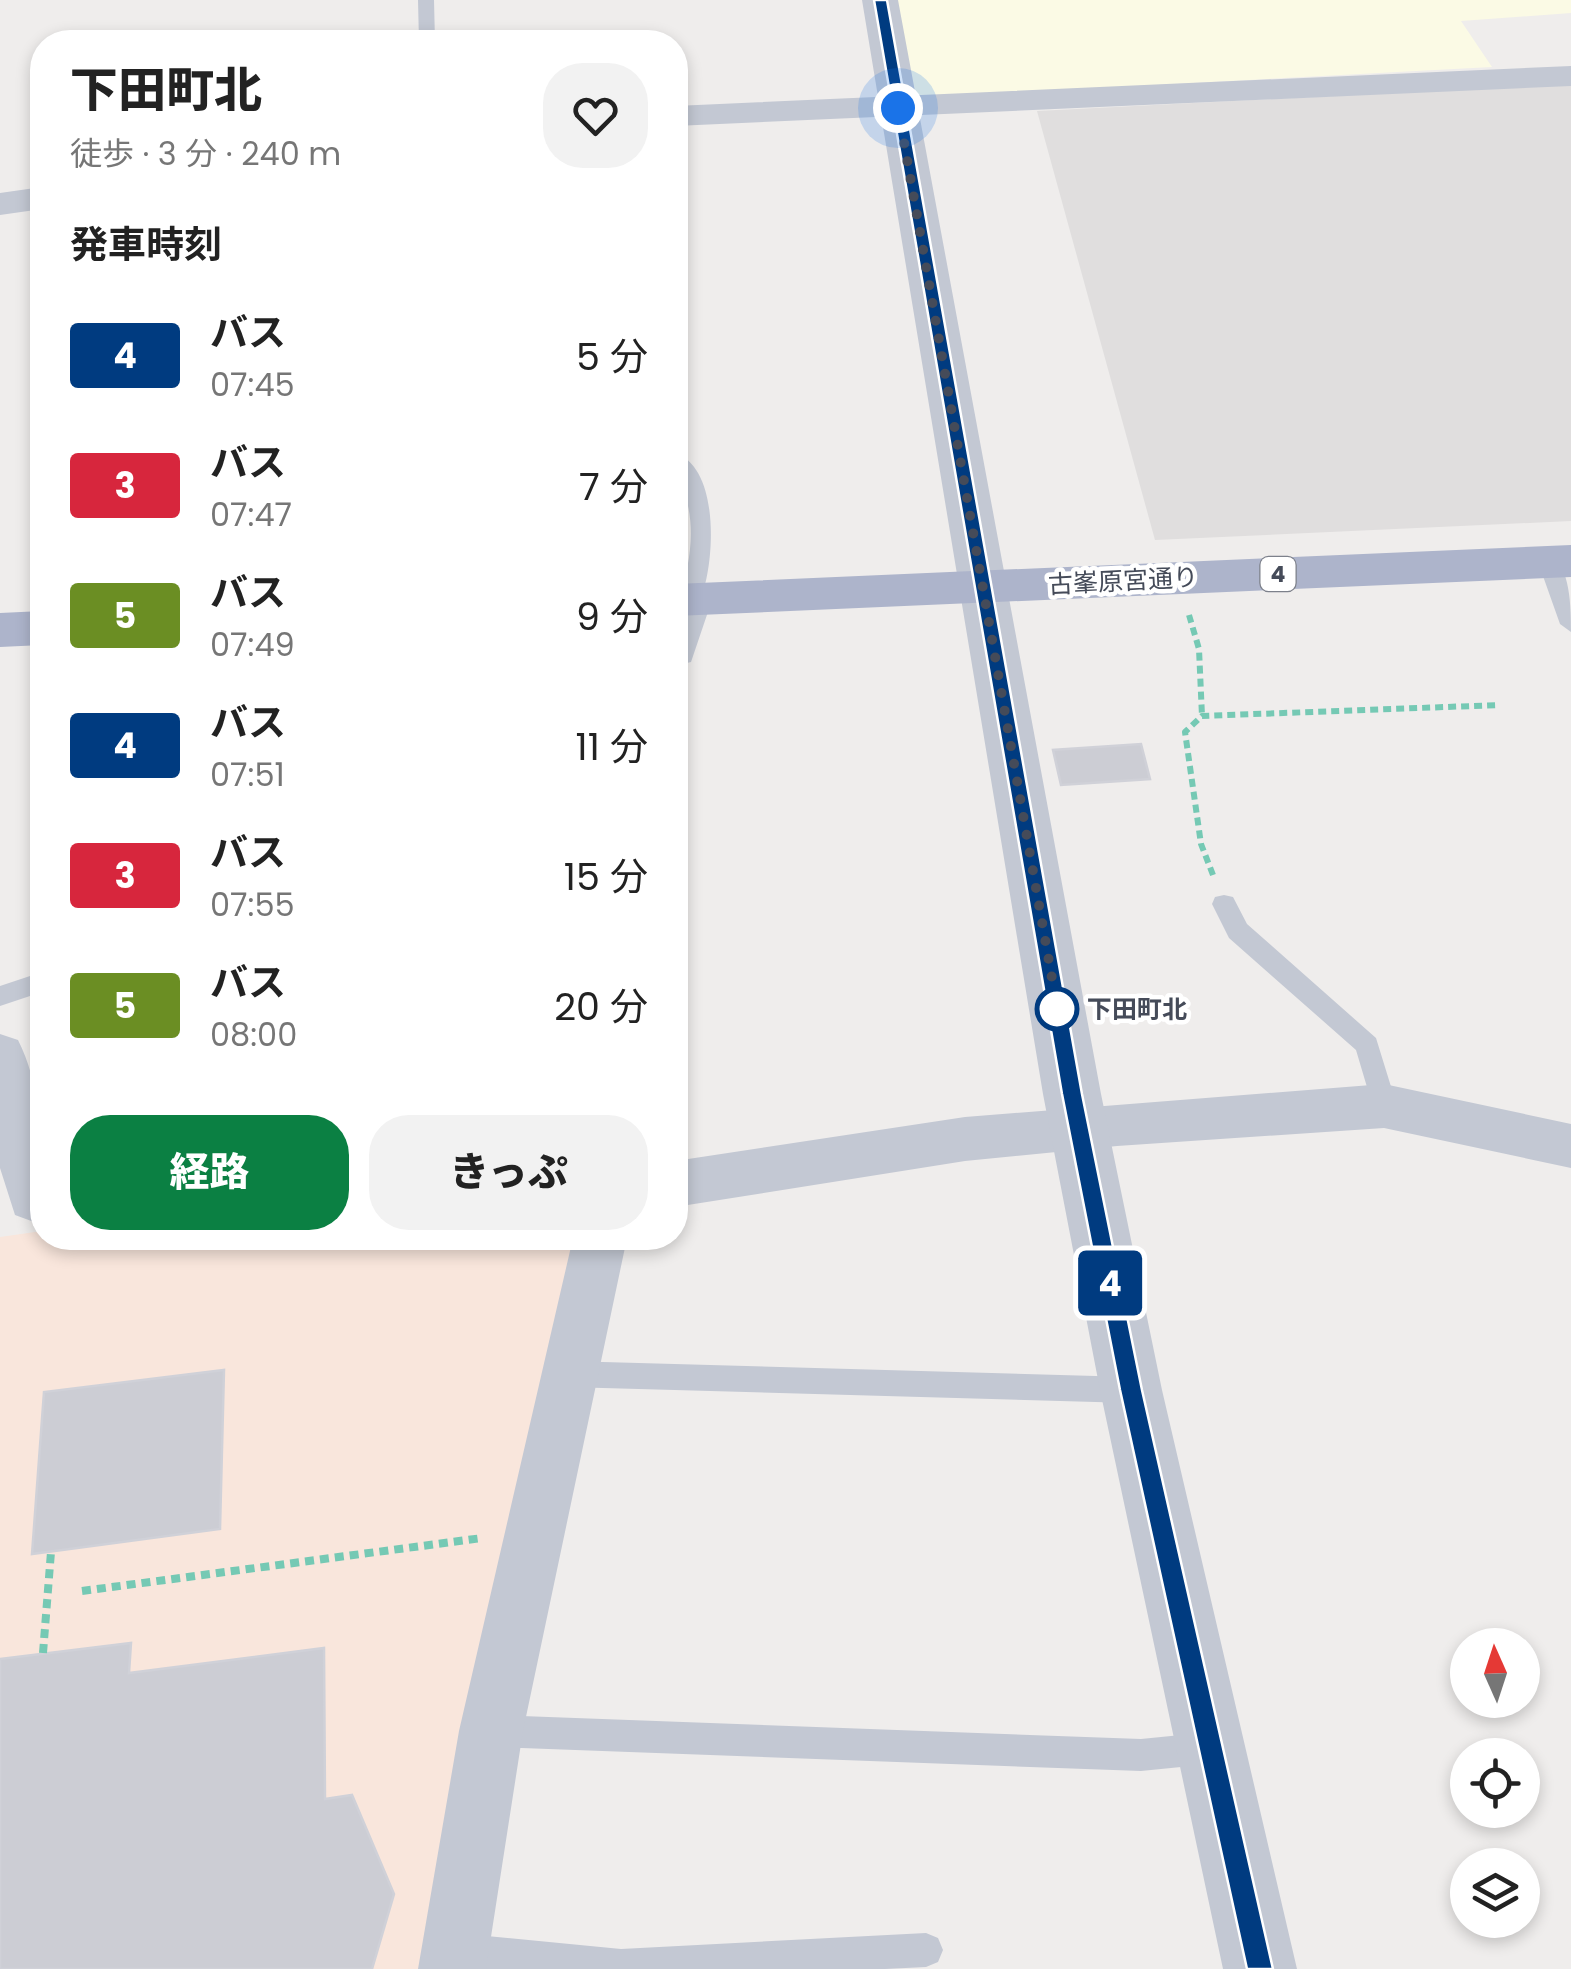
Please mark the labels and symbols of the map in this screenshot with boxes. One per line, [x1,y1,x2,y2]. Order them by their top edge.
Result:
your location [873,83,923,133]
road number: 4 [1260,557,1296,591]
street label: 古峯原宮通り [1047,560,1199,602]
marker: 下田町北 [1036,988,1078,1030]
place label: 下田町北 [1087,992,1187,1027]
line badge: 4 [1078,1250,1142,1316]
north arrow [1450,1628,1540,1718]

